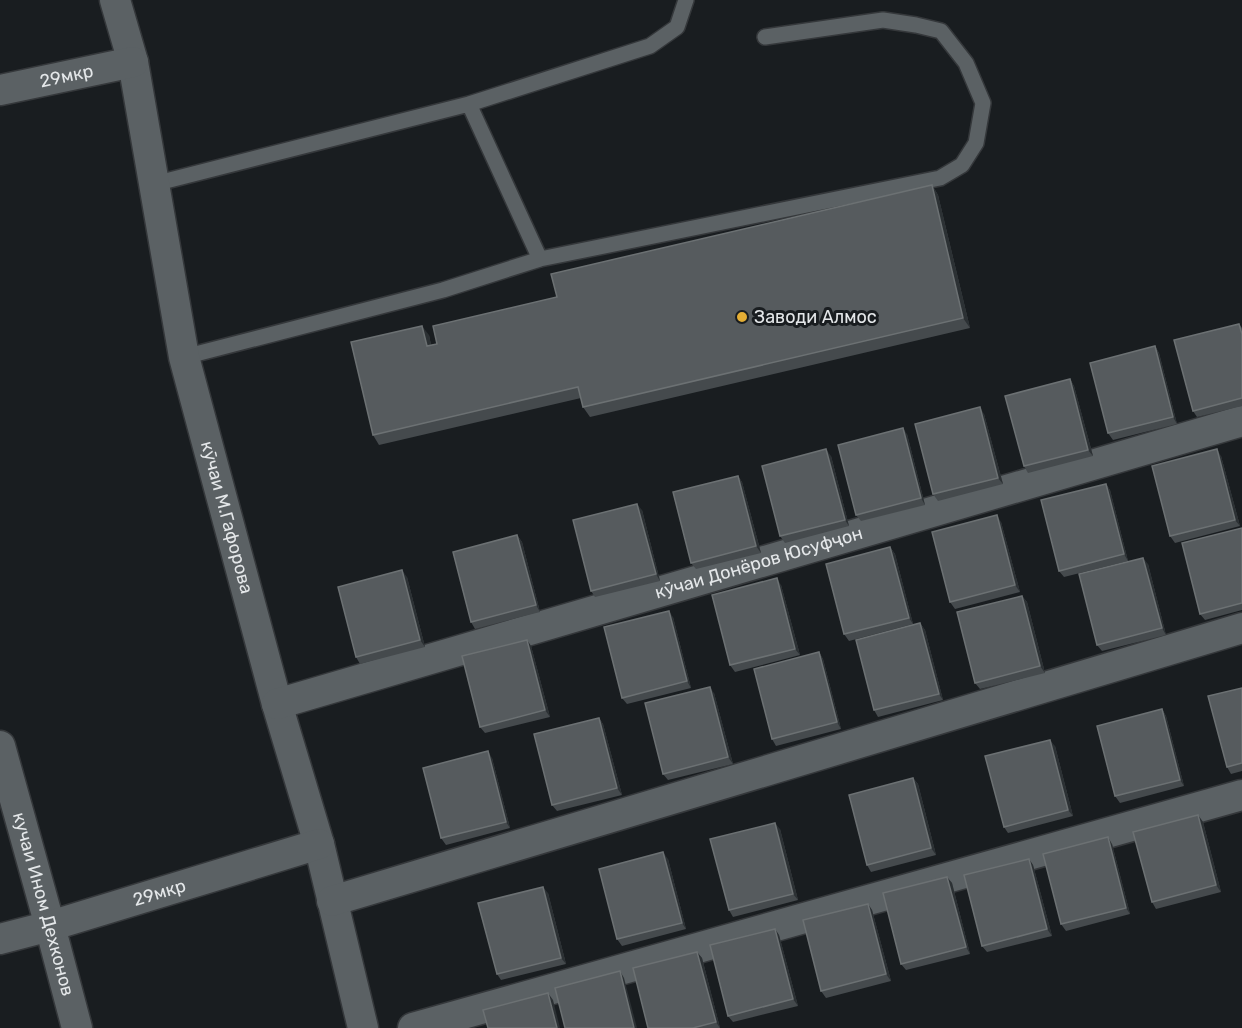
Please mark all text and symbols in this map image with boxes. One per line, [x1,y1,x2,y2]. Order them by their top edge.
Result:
street label: 29мкр [38,60,95,92]
place label: Заводи Алмос [754,306,877,328]
marker: Заводи Алмос [735,310,749,324]
street label: кӯчаи М.Гафорова [196,439,258,596]
street label: кӯчаи Донёров Юсуфҷон [652,522,865,604]
street label: кучаи Ином Дехконов [8,810,79,998]
street label: 29мкр [130,874,188,911]

